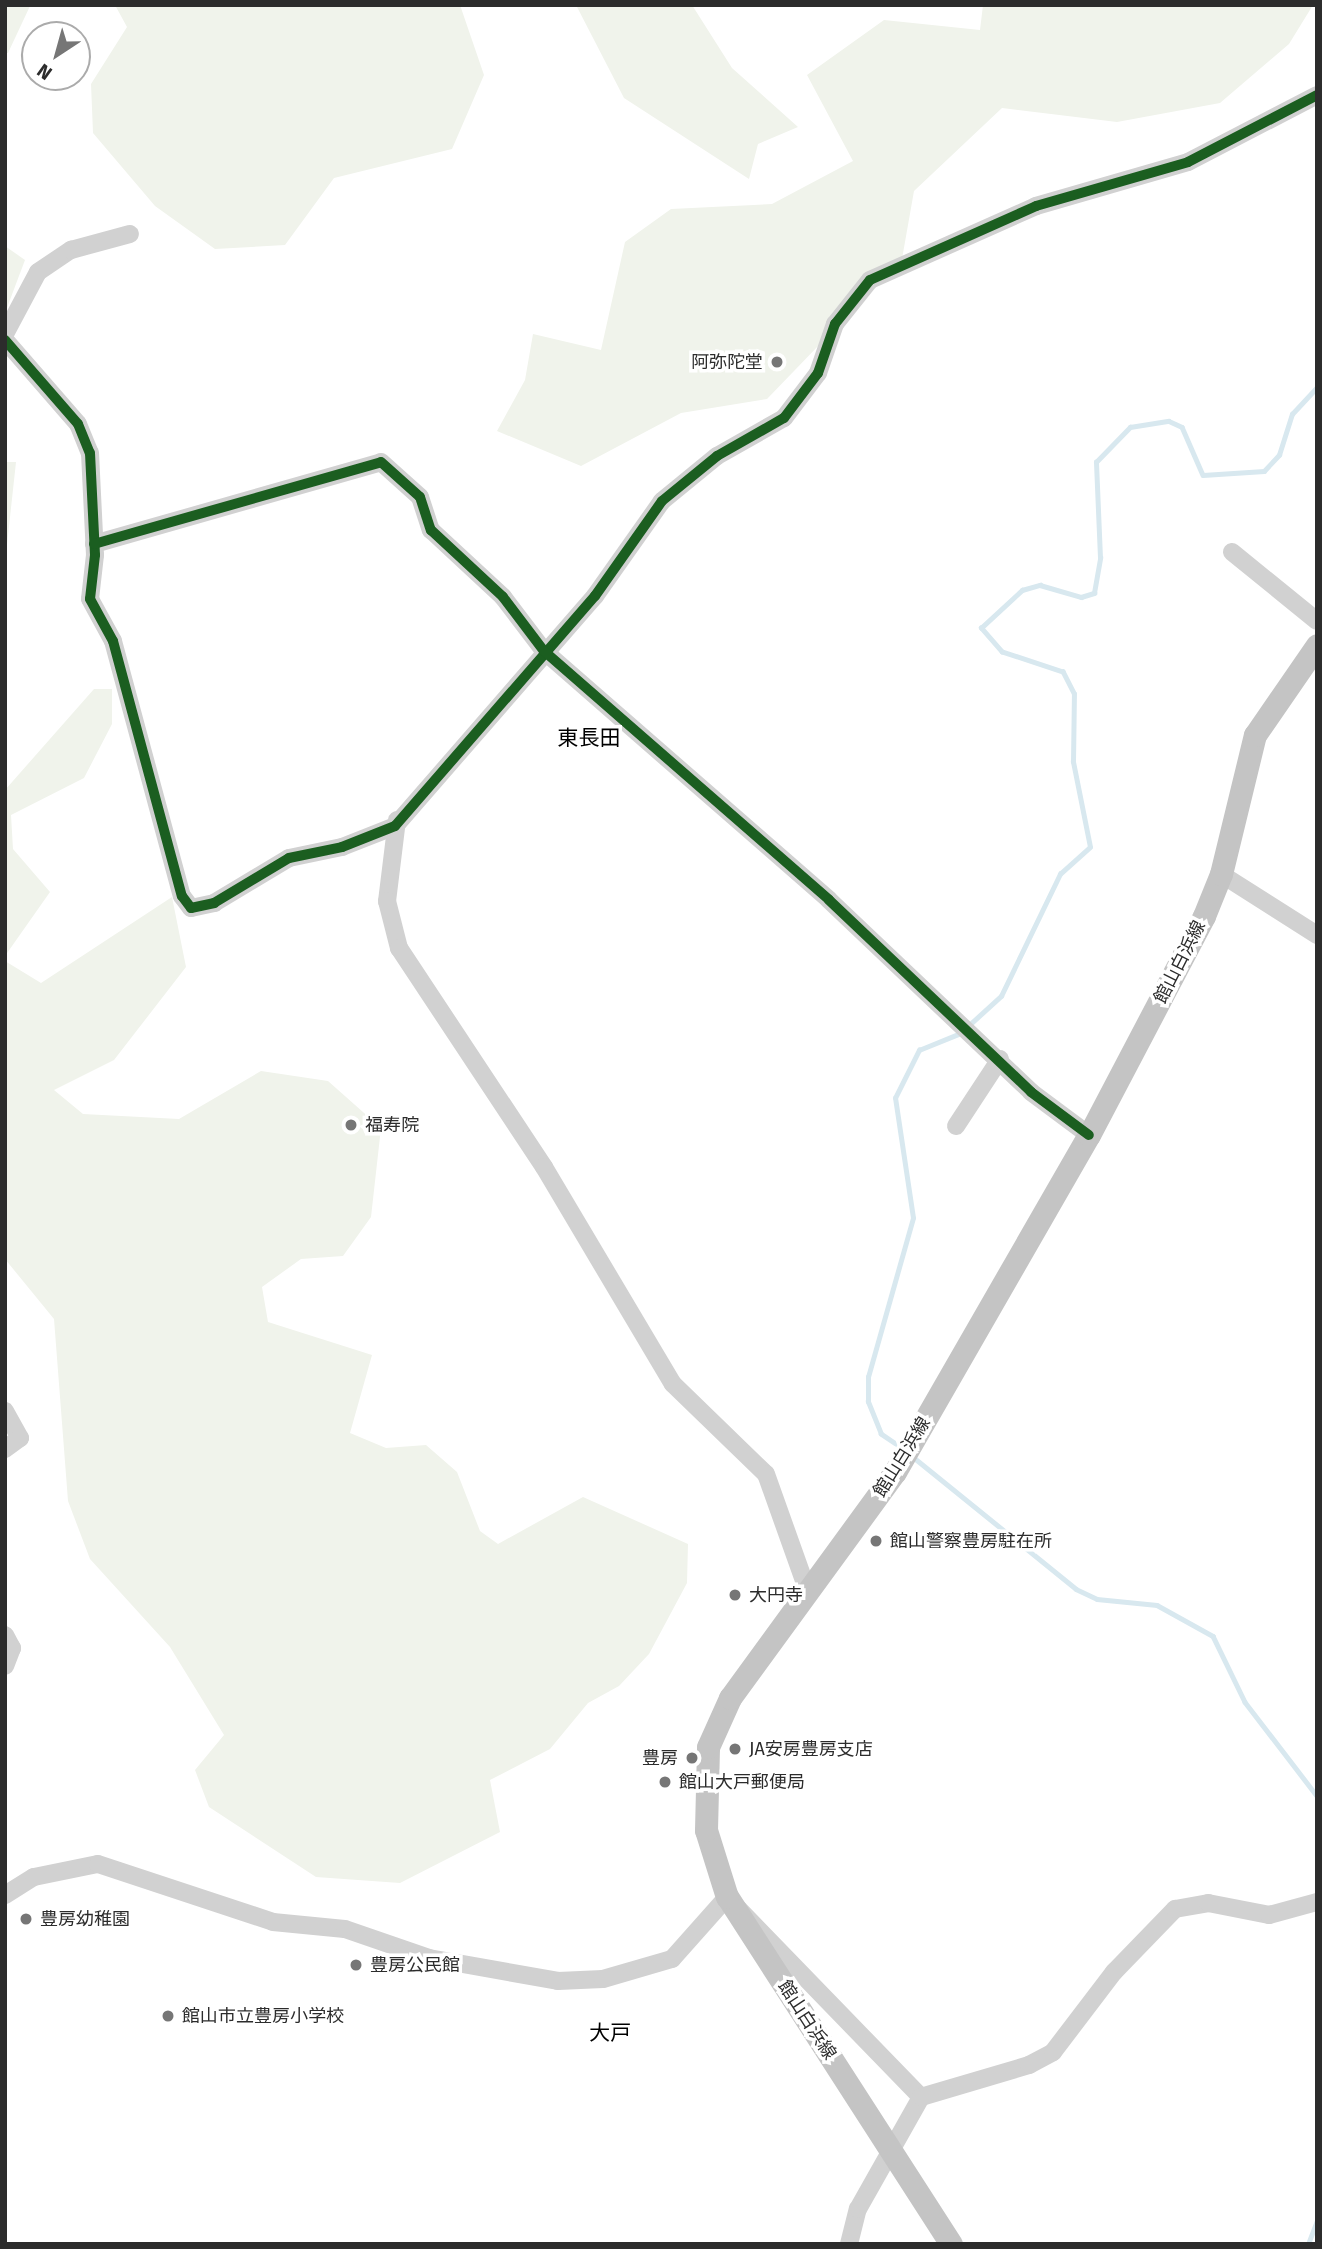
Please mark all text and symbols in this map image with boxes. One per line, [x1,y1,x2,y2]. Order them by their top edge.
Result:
north arrow [21,21,91,91]
text: N [33,59,56,85]
place label: 阿弥陀堂 [691,351,763,373]
marker: 阿弥陀堂 [769,354,785,370]
district label: 東長田 [558,725,620,751]
street label: 館山白浜線 [1150,917,1210,1007]
place label: 福寿院 [365,1114,419,1136]
marker: 福寿院 [343,1117,359,1133]
street label: 館山白浜線 [869,1413,935,1501]
place label: 館山警察豊房駐在所 [890,1530,1052,1552]
marker: 館山警察豊房駐在所 [868,1533,884,1549]
place label: 大円寺 [749,1584,803,1606]
marker: 大円寺 [727,1587,743,1603]
place label: JA安房豊房支店 [749,1738,873,1760]
marker: JA安房豊房支店 [727,1741,743,1757]
place label: 豊房 [642,1747,678,1769]
marker: 豊房 [684,1750,700,1766]
place label: 館山大戸郵便局 [679,1771,805,1793]
marker: 館山大戸郵便局 [657,1774,673,1790]
place label: 豊房幼稚園 [40,1908,130,1930]
marker: 豊房幼稚園 [18,1911,34,1927]
place label: 豊房公民館 [370,1954,460,1976]
marker: 豊房公民館 [348,1957,364,1973]
street label: 館山白浜線 [773,1976,841,2064]
place label: 館山市立豊房小学校 [182,2005,344,2027]
marker: 館山市立豊房小学校 [160,2008,176,2024]
district label: 大戸 [589,2020,631,2046]

